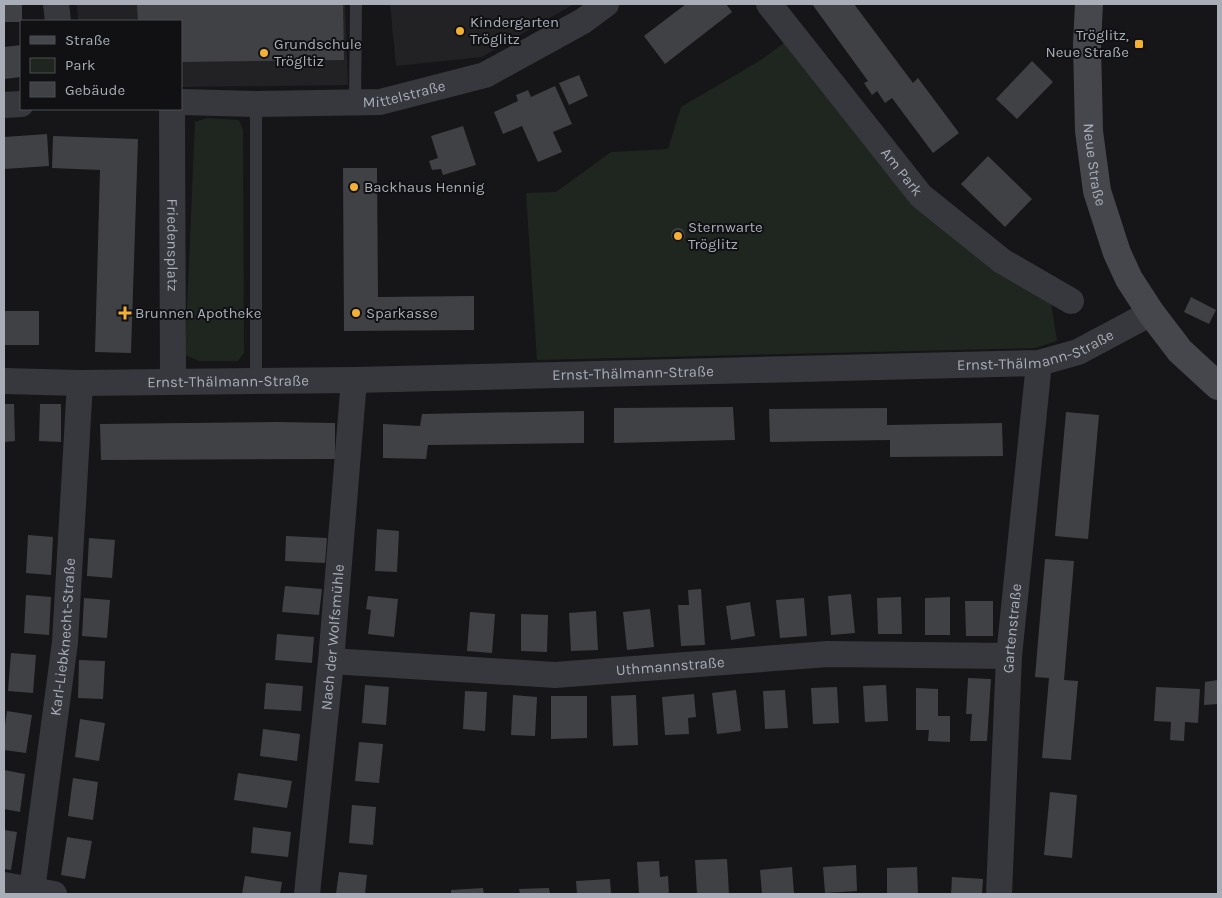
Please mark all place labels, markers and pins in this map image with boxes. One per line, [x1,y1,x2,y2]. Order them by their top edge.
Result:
place label: Kindergarten Tröglitz [470,13,559,48]
marker: Kindergarten Tröglitz [454,25,466,37]
place label: Tröglitz, Neue Straße [1045,26,1129,61]
place label: Grundschule Trögltiz [274,35,362,70]
marker: Tröglitz, Neue Straße [1133,38,1145,50]
marker: Grundschule Trögltiz [258,47,270,59]
place label: Backhaus Hennig [364,178,485,196]
marker: Backhaus Hennig [348,181,360,193]
place label: Sternwarte Tröglitz [688,218,763,253]
marker: Sternwarte Tröglitz [672,230,684,242]
place label: Brunnen Apotheke [135,304,261,322]
place label: Sparkasse [366,304,438,322]
marker: Brunnen Apotheke [119,307,131,319]
marker: Sparkasse [350,307,362,319]

